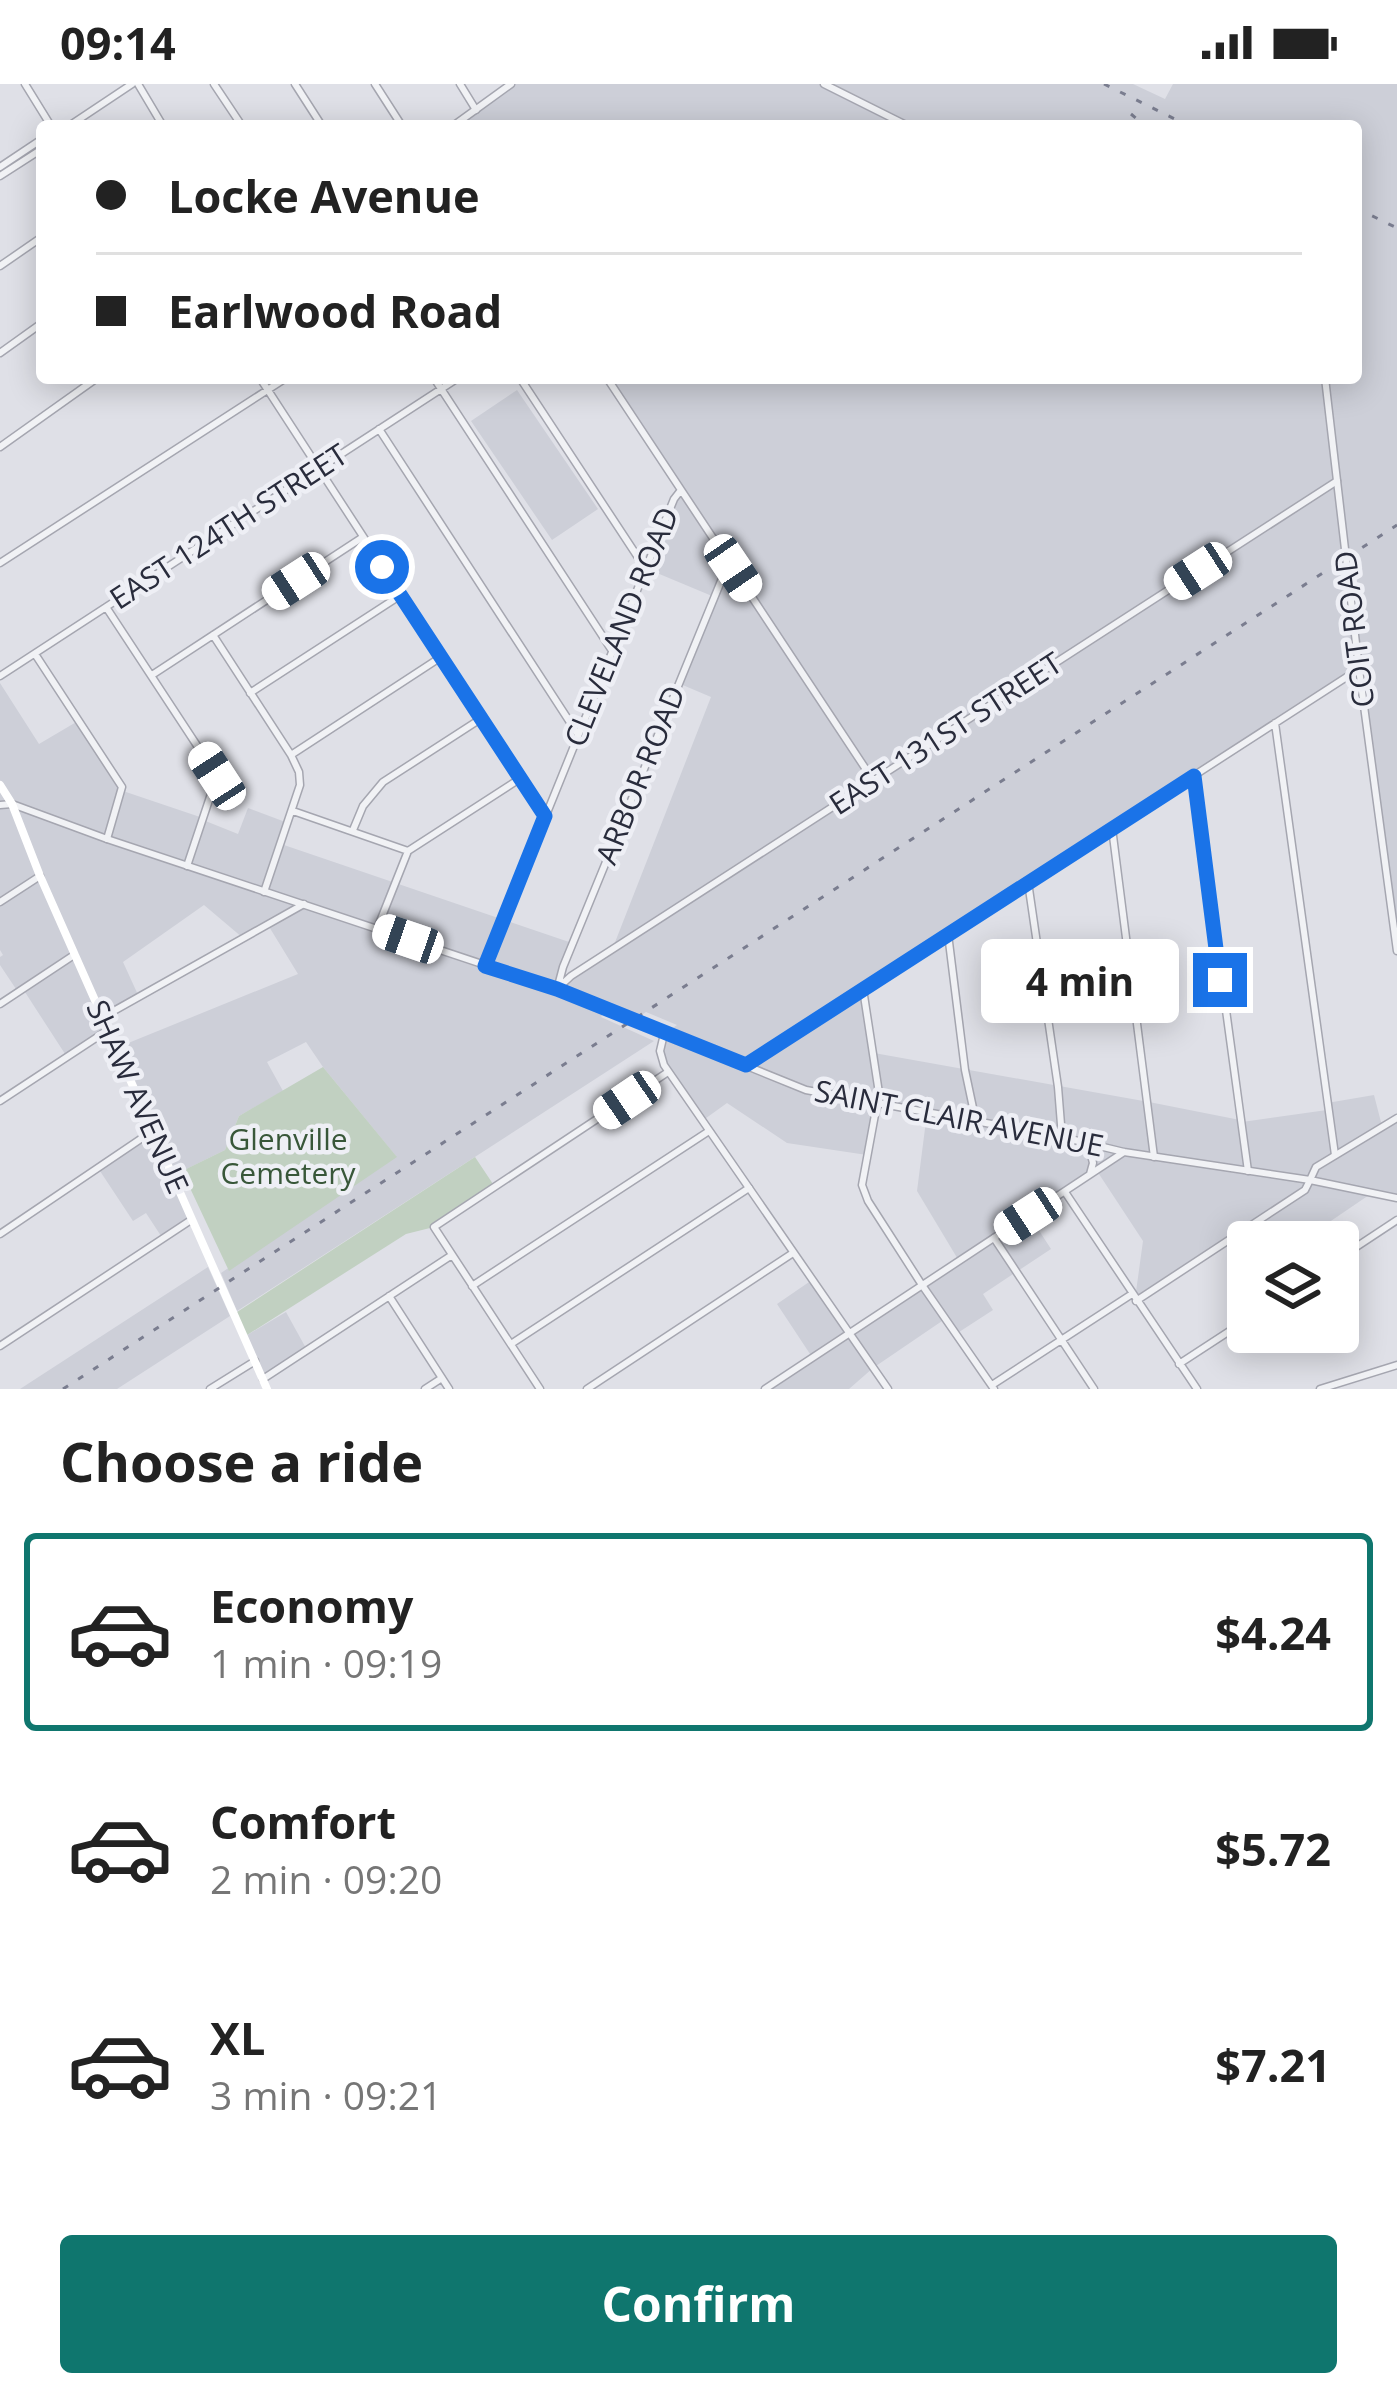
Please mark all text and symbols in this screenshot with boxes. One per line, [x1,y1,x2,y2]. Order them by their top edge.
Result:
text: 09:14 [60,12,176,73]
text: Locke Avenue [168,165,480,226]
text: Earlwood Road [168,280,502,341]
street label: EAST 124TH STREET [101,433,355,618]
street label: CLEVELAND ROAD [554,500,687,752]
car [698,528,768,608]
car [1158,536,1238,606]
route start [355,540,409,594]
car [256,546,336,616]
street label: COIT ROAD [1324,549,1383,710]
street label: EAST 131ST STREET [821,642,1070,823]
street label: ARBOR ROAD [585,679,694,870]
car [182,736,252,816]
car [368,910,448,968]
callout: 4 min [980,938,1178,1022]
route end [1193,953,1247,1007]
text: 4 min [1026,954,1134,1007]
street label: SHAW AVENUE [77,993,199,1200]
car [587,1065,667,1135]
street label: SAINT CLAIR AVENUE [811,1069,1107,1166]
park label: Glenville Cemetery [220,1118,357,1193]
car [988,1181,1068,1251]
map controls [1227,1221,1359,1353]
button: layers [1227,1221,1359,1353]
text: Choose a ride [60,1424,423,1498]
text: Economy [210,1575,413,1636]
icon: car [66,1578,174,1686]
text: $4.24 [1215,1602,1331,1663]
text: 1 min · 09:19 [210,1636,442,1689]
text: Comfort [210,1791,396,1852]
icon: car [66,1794,174,1902]
text: $5.72 [1215,1818,1331,1879]
text: 2 min · 09:20 [210,1852,442,1905]
text: XL [210,2007,265,2068]
icon: car [66,2010,174,2118]
text: $7.21 [1215,2034,1331,2095]
text: 3 min · 09:21 [210,2068,442,2121]
button: Confirm [60,2235,1337,2373]

